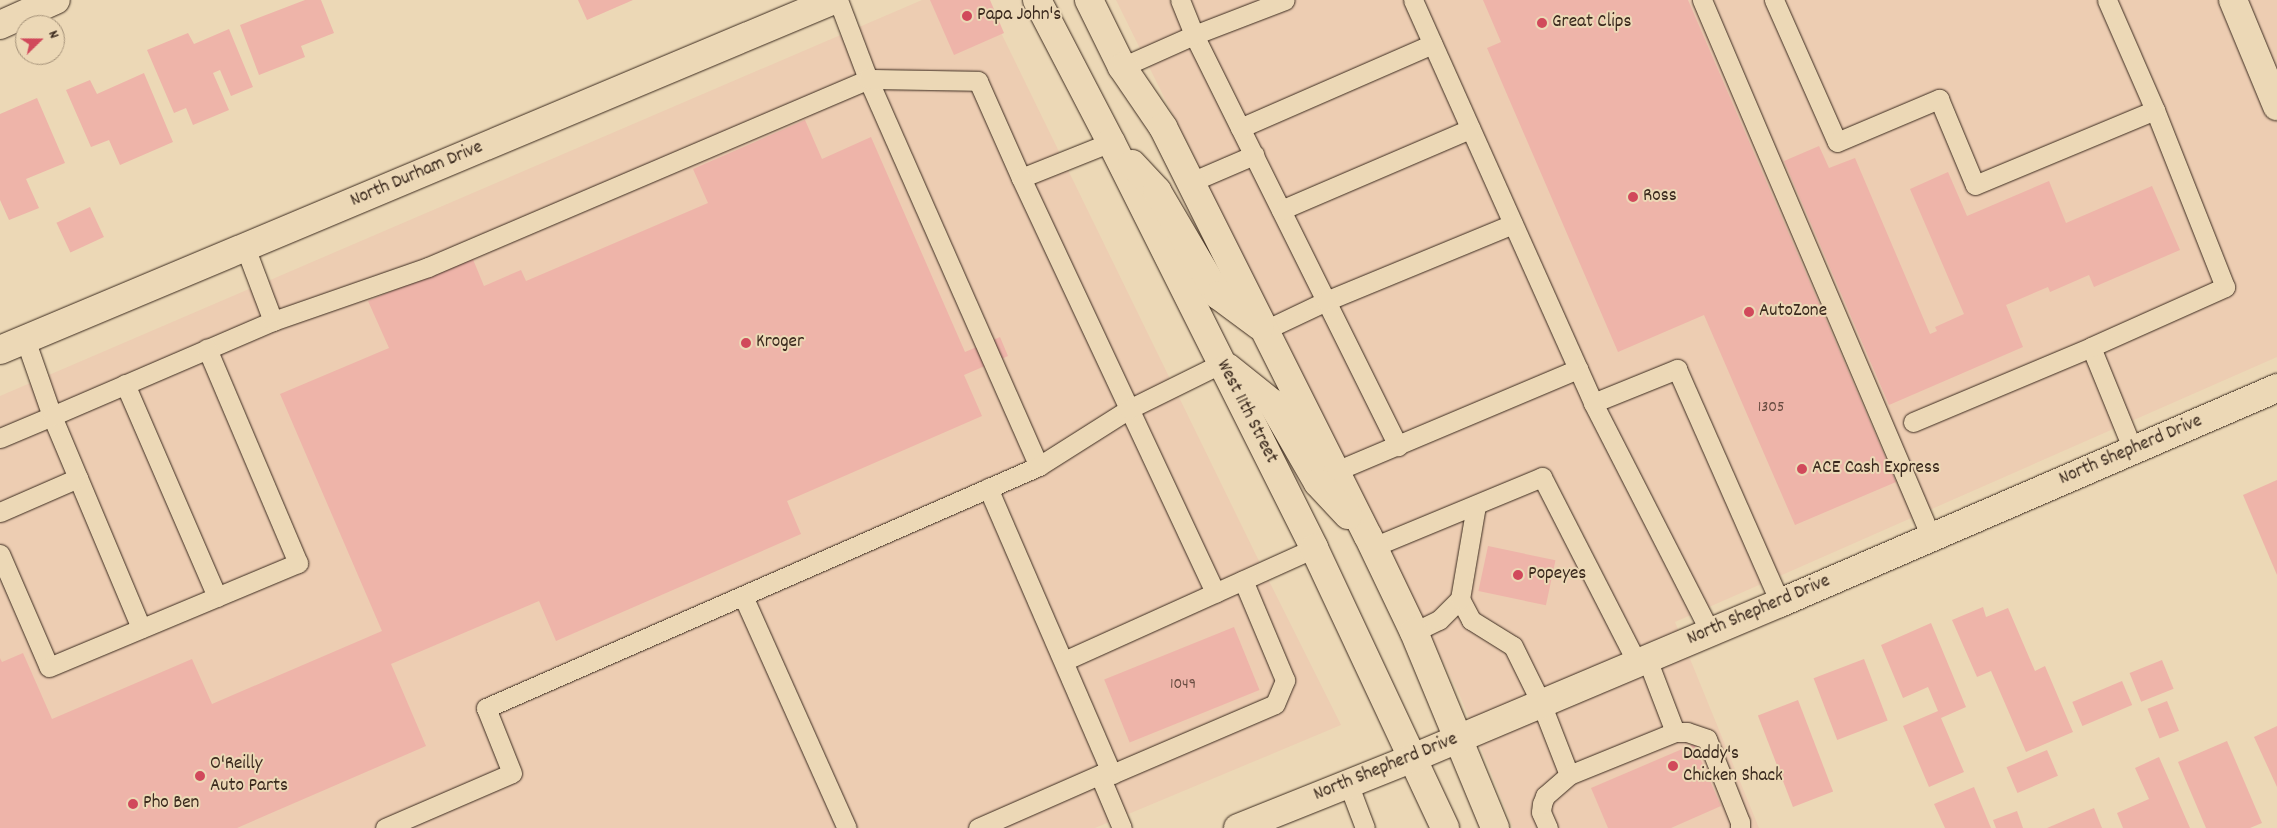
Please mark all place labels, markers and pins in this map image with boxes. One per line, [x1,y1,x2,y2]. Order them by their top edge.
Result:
place label: Papa John's [977,5,1061,27]
marker: Papa John's [961,10,973,22]
place label: Great Clips [1552,12,1631,34]
marker: Great Clips [1536,17,1548,29]
place label: Ross [1643,186,1677,208]
marker: Ross [1627,191,1639,203]
place label: AutoZone [1759,301,1827,323]
marker: AutoZone [1743,306,1755,318]
place label: Kroger [756,332,804,354]
marker: Kroger [740,337,752,349]
place label: ACE Cash Express [1812,458,1940,480]
marker: ACE Cash Express [1796,463,1808,475]
place label: Popeyes [1528,564,1586,586]
marker: Popeyes [1512,569,1524,581]
place label: Daddy's Chicken Shack [1683,744,1783,788]
place label: O'Reilly Auto Parts [210,754,288,798]
marker: Daddy's Chicken Shack [1667,760,1679,772]
marker: O'Reilly Auto Parts [194,770,206,782]
place label: Pho Ben [143,793,199,815]
marker: Pho Ben [127,798,139,810]

